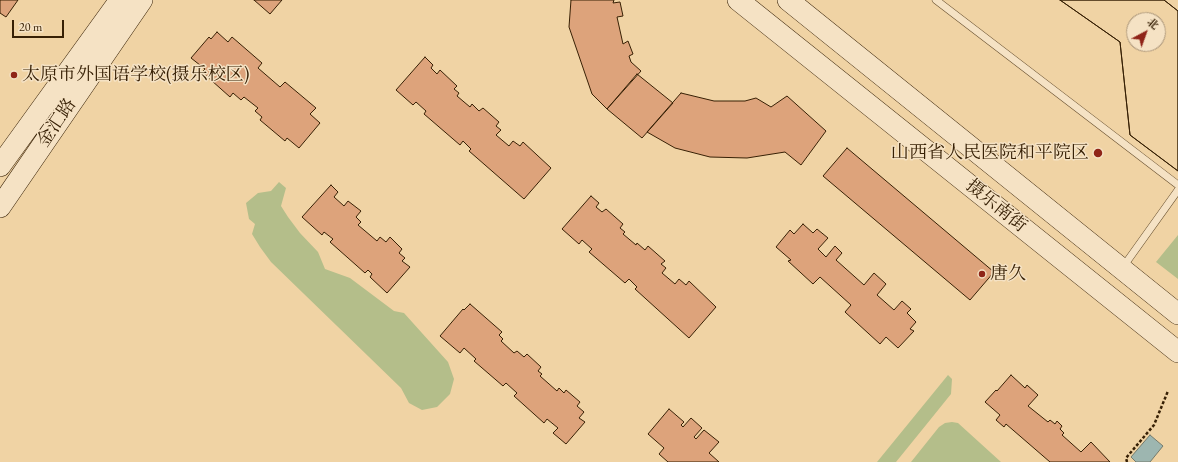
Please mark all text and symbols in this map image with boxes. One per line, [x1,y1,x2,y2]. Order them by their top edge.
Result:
scale bar [14,12,66,38]
north arrow [1126,12,1166,52]
text: 北 [1144,15,1162,33]
text: 20 m [19,19,42,35]
place label: 太原市外国语学校(摄乐校区) [22,64,249,86]
marker: 太原市外国语学校(摄乐校区) [9,70,19,80]
street label: 金汇路 [33,95,81,151]
place label: 山西省人民医院和平院区 [891,142,1089,164]
marker: 山西省人民医院和平院区 [1092,147,1104,159]
street label: 摄乐南街 [961,175,1031,237]
place label: 唐久 [990,263,1026,285]
marker: 唐久 [977,269,987,279]

